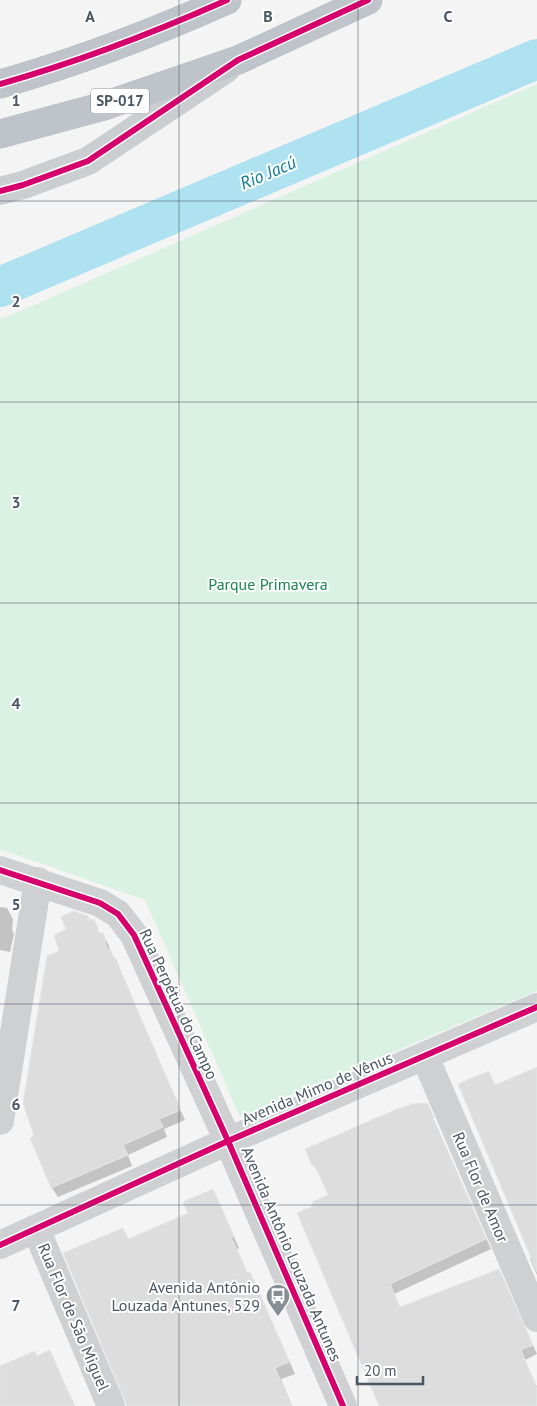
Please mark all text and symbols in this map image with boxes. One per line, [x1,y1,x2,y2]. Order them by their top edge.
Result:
text: A [85,6,95,26]
text: B [263,6,273,26]
text: C [444,6,453,26]
road number: SP-017 [91,88,149,114]
text: 1 [11,90,21,110]
water label: Rio Jacú [236,150,299,195]
text: 2 [11,291,21,311]
text: 3 [11,492,21,512]
park label: Parque Primavera [208,574,328,594]
text: 4 [11,693,21,713]
text: 5 [11,894,21,914]
street label: Rua Perpétua do Campo [135,926,223,1082]
street label: Avenida Mimo de Vênus [239,1047,396,1129]
text: 6 [11,1094,21,1114]
street label: Rua Flor de Amor [449,1129,514,1246]
street label: Avenida Antônio Louzada Antunes [238,1144,346,1365]
street label: Rua Flor de São Miguel [34,1240,114,1394]
place label: Avenida Antônio Louzada Antunes, 529 [112,1277,260,1315]
bus stop icon: Avenida Antônio Louzada Antunes, 529 [265,1283,291,1317]
text: 7 [11,1295,21,1315]
scale bar [357,1354,423,1386]
text: 20 m [364,1361,397,1380]

